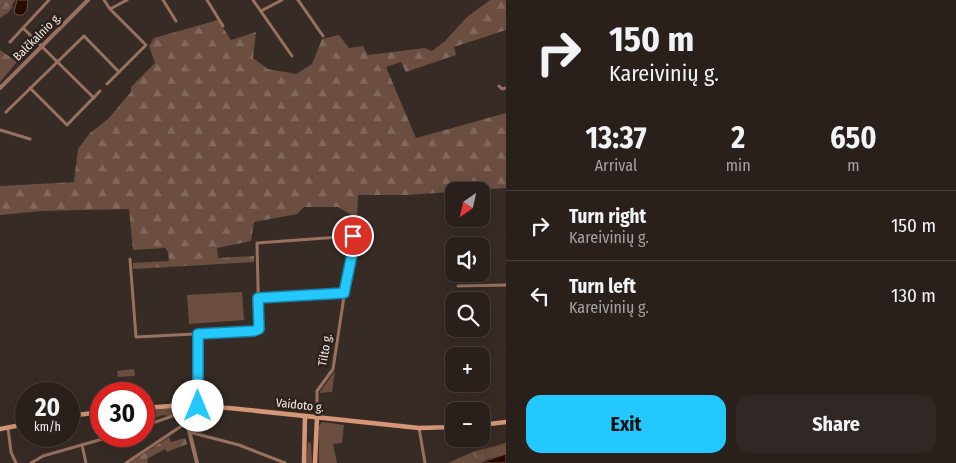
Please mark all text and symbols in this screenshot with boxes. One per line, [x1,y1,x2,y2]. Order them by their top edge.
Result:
street label: Balčkalnio g. [10,10,64,64]
text: 150 m [609,18,694,60]
icon: right [526,20,591,85]
text: Kareivinių g. [609,60,719,87]
text: 13:37 [585,120,646,156]
text: 2 [731,120,745,156]
text: 650 [830,120,877,156]
text: Arrival [595,156,637,175]
text: min [726,156,751,175]
text: m [847,156,859,175]
north arrow [445,182,490,228]
map controls [445,182,490,447]
text: Turn right [569,205,646,228]
icon: right [526,212,554,240]
text: 150 m [891,214,936,237]
pin [332,215,374,257]
icon: arrive [339,222,367,250]
text: Kareivinių g. [569,228,649,247]
button: sound [445,237,490,282]
text: Turn left [569,275,636,298]
icon: left [526,282,554,310]
text: 130 m [891,284,936,307]
button: search [445,292,490,337]
text: Kareivinių g. [569,298,649,317]
street label: Tilto g. [315,332,335,367]
button: + [445,347,490,392]
position arrow [171,379,223,431]
speed limit sign: 30 [90,382,155,447]
text: 20 [35,393,60,423]
button: Exit [526,395,726,453]
button: Share [736,395,936,453]
street label: Vaidoto g. [275,396,325,415]
button: − [445,402,490,447]
text: km/h [34,420,61,434]

